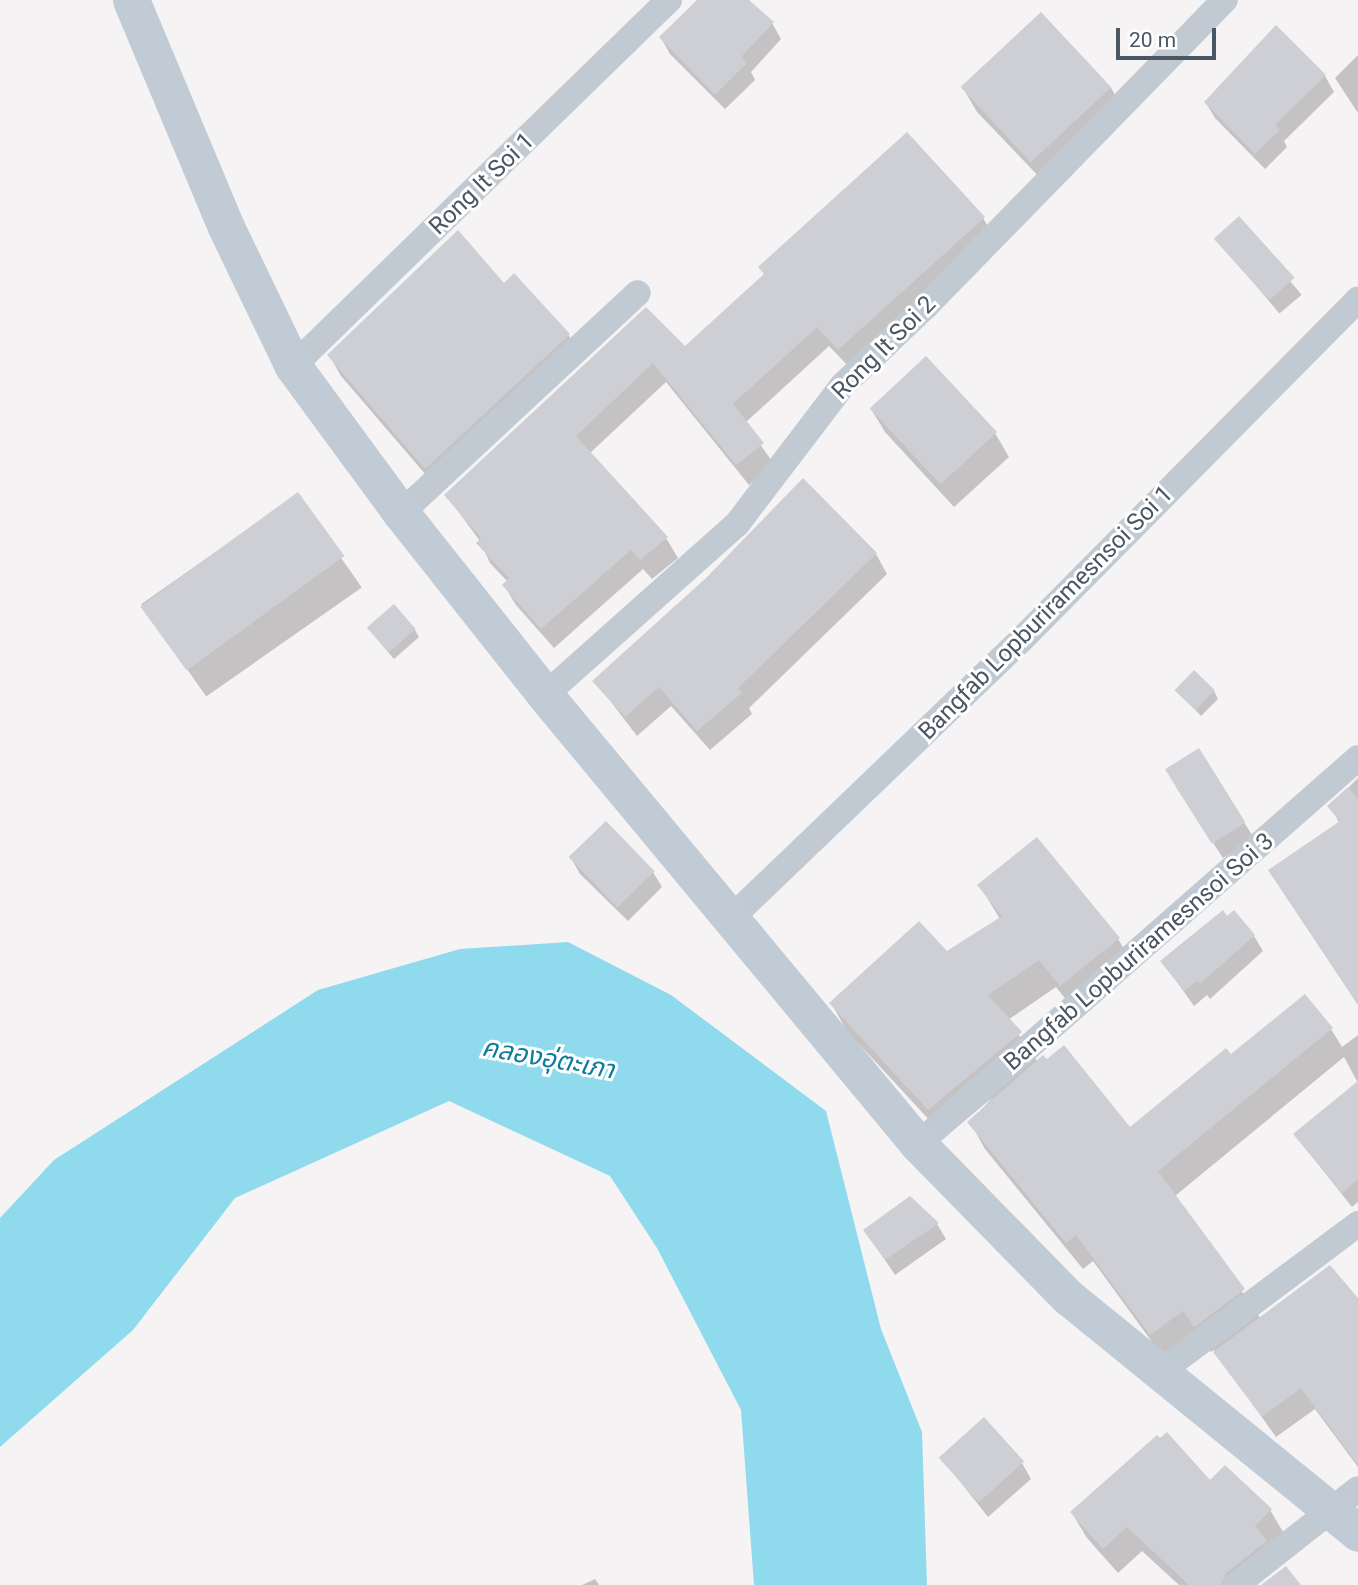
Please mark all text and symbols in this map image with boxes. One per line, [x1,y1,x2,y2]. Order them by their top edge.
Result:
scale bar [1120,14,1220,58]
text: 20 m [1129,28,1176,52]
street label: Rong It Soi 1 [424,127,540,241]
street label: Rong It Soi 2 [826,290,942,406]
street label: Bangfab Lopburiramesnsoi Soi 1 [913,480,1179,746]
street label: Bangfab Lopburiramesnsoi Soi 3 [998,827,1280,1077]
water label: คลองอุ่ตะเภา [479,1032,617,1086]

